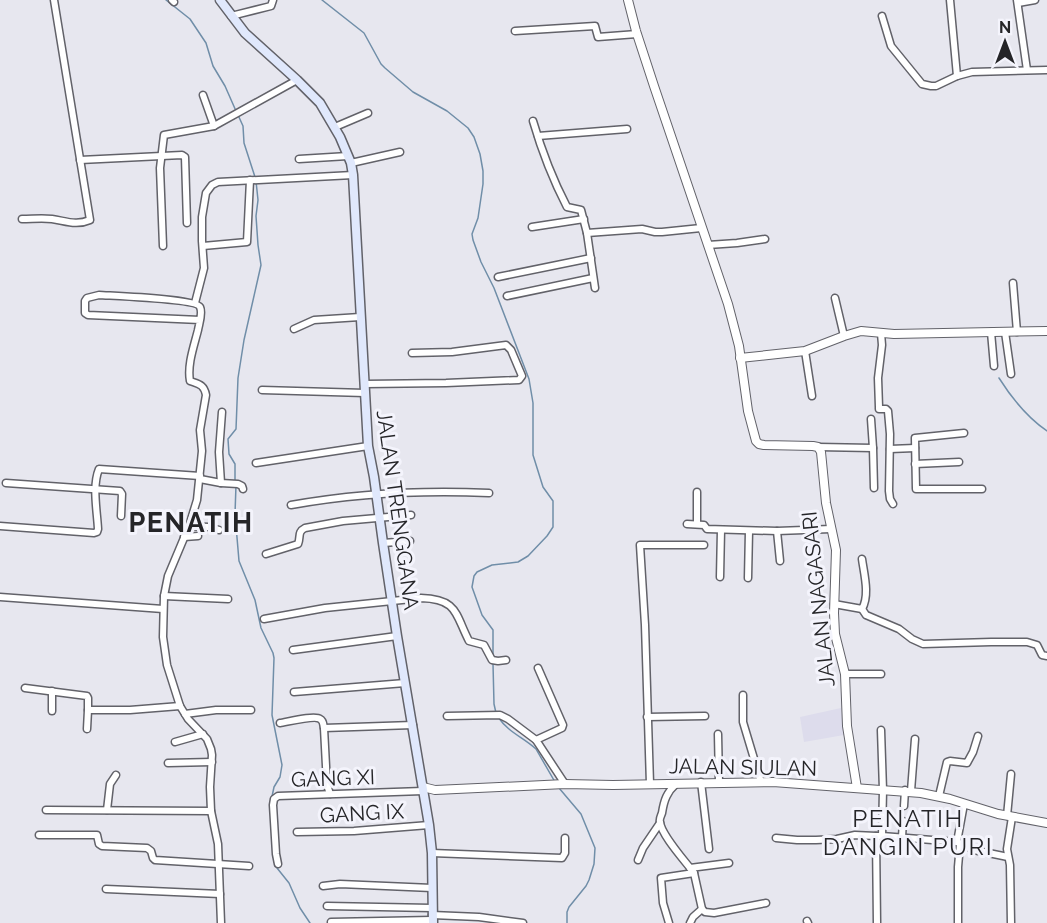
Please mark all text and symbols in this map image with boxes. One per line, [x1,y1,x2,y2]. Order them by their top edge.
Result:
north arrow [975,12,1035,72]
text: N [999,18,1011,37]
street label: JALAN TRENGGANA [372,408,424,612]
district label: PENATIH [128,507,254,538]
street label: JALAN NAGASARI [796,510,840,688]
street label: JALAN SIULAN [669,753,817,781]
street label: GANG XI [291,764,375,792]
street label: GANG IX [319,798,405,828]
district label: PENATIH DANGIN PURI [823,804,993,861]

